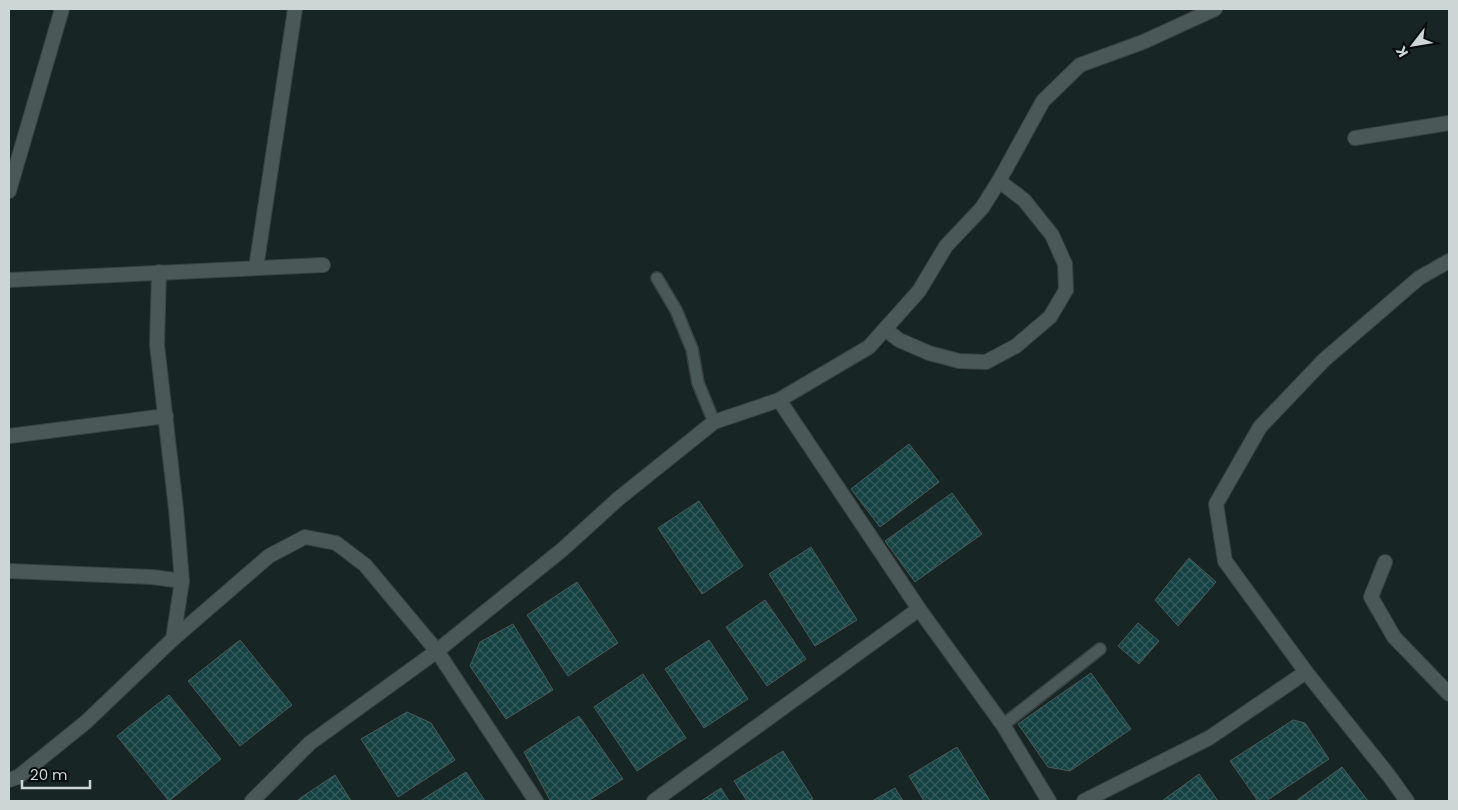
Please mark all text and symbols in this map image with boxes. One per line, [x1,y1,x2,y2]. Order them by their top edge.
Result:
north arrow [1388,20,1438,70]
text: K [1391,42,1413,61]
scale bar [22,758,90,790]
text: 20 m [30,764,68,785]

